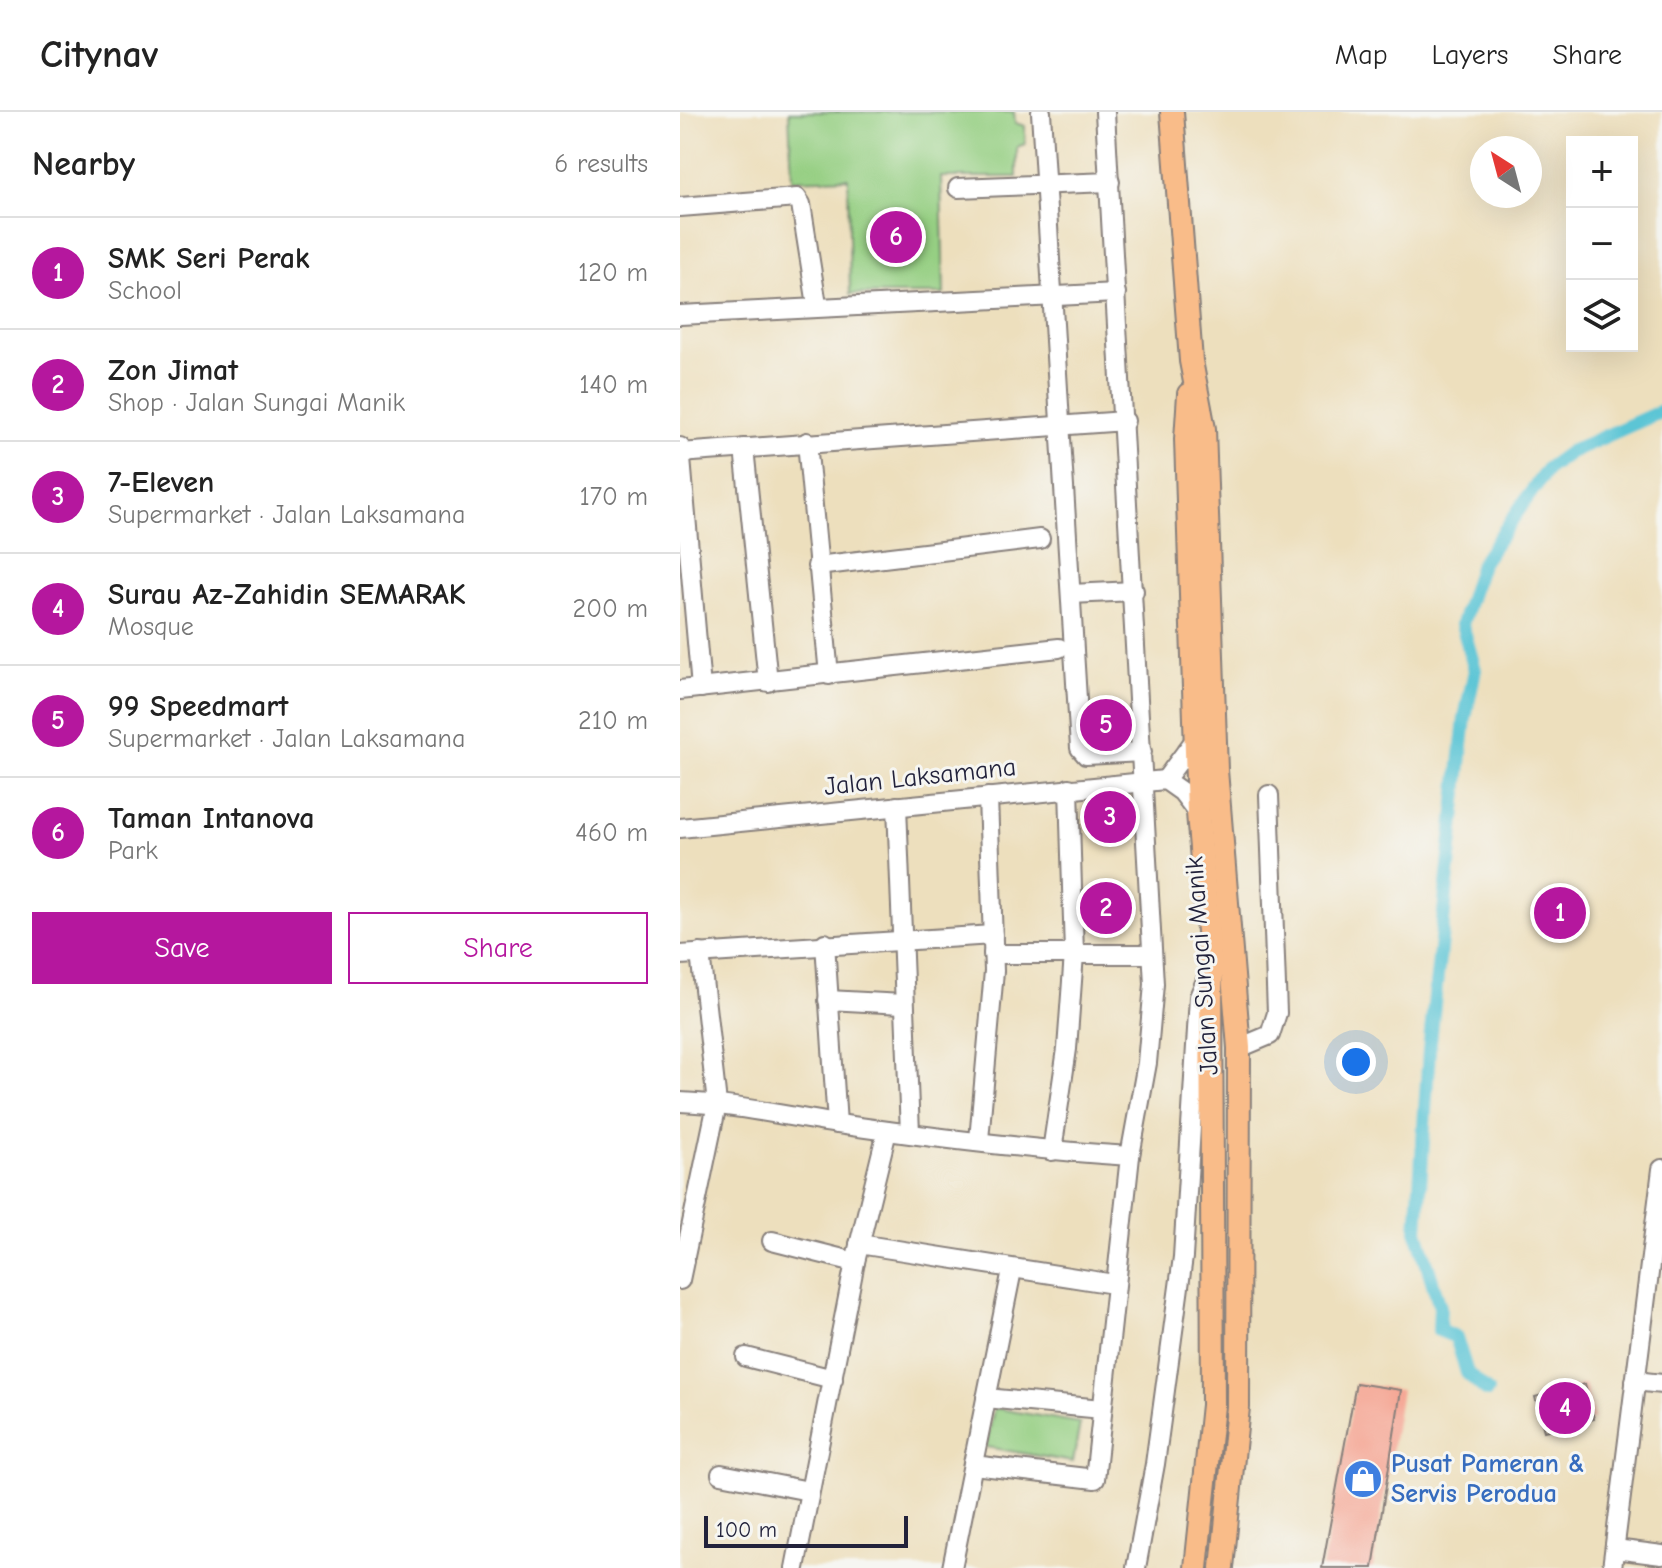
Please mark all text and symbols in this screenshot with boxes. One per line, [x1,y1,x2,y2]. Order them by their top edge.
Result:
text: Citynav [40,33,158,77]
text: Map [1335,39,1388,71]
text: Layers [1432,39,1508,71]
text: Share [1552,39,1622,71]
north arrow [1470,136,1542,208]
map controls [1566,136,1638,352]
button: + [1566,136,1638,208]
text: Nearby [32,144,135,184]
text: 6 results [554,149,648,179]
pin: 6 [870,207,922,267]
button: − [1566,208,1638,280]
text: SMK Seri Perak [108,241,310,276]
text: 1 [53,258,63,288]
text: 120 m [578,258,648,288]
text: School [108,276,182,306]
button: layers [1566,280,1638,352]
text: Zon Jimat [108,353,238,388]
text: 2 [52,370,64,400]
text: 140 m [579,370,648,400]
text: Shop · Jalan Sungai Manik [108,388,405,418]
text: 7-Eleven [108,465,214,500]
text: 3 [52,482,64,512]
text: 170 m [579,482,648,512]
text: Supermarket · Jalan Laksamana [108,500,465,530]
text: Surau Az-Zahidin SEMARAK [108,577,466,612]
text: 4 [52,594,64,624]
text: 200 m [573,594,648,624]
text: Mosque [108,612,194,642]
text: 99 Speedmart [108,689,288,724]
pin: 5 [1080,695,1132,755]
text: 5 [51,706,65,736]
text: 210 m [578,706,648,736]
text: Supermarket · Jalan Laksamana [108,724,465,754]
street label: Jalan Laksamana [823,752,1017,802]
pin: 3 [1084,787,1136,847]
text: Taman Intanova [108,801,315,836]
text: 6 [51,818,65,848]
text: 460 m [575,818,648,848]
text: Park [108,836,158,866]
street label: Jalan Sungai Manik [1179,855,1225,1076]
pin: 2 [1080,878,1132,938]
pin: 1 [1534,883,1586,943]
button: Save [32,912,332,984]
button: Share [348,912,648,984]
your location [1336,1042,1376,1082]
pin: 4 [1539,1378,1591,1438]
place label: Pusat Pameran & Servis Perodua [1391,1449,1584,1509]
shop icon: Pusat Pameran & Servis Perodua [1342,1458,1384,1500]
scale bar [704,1512,908,1548]
text: 100 m [716,1517,777,1543]

